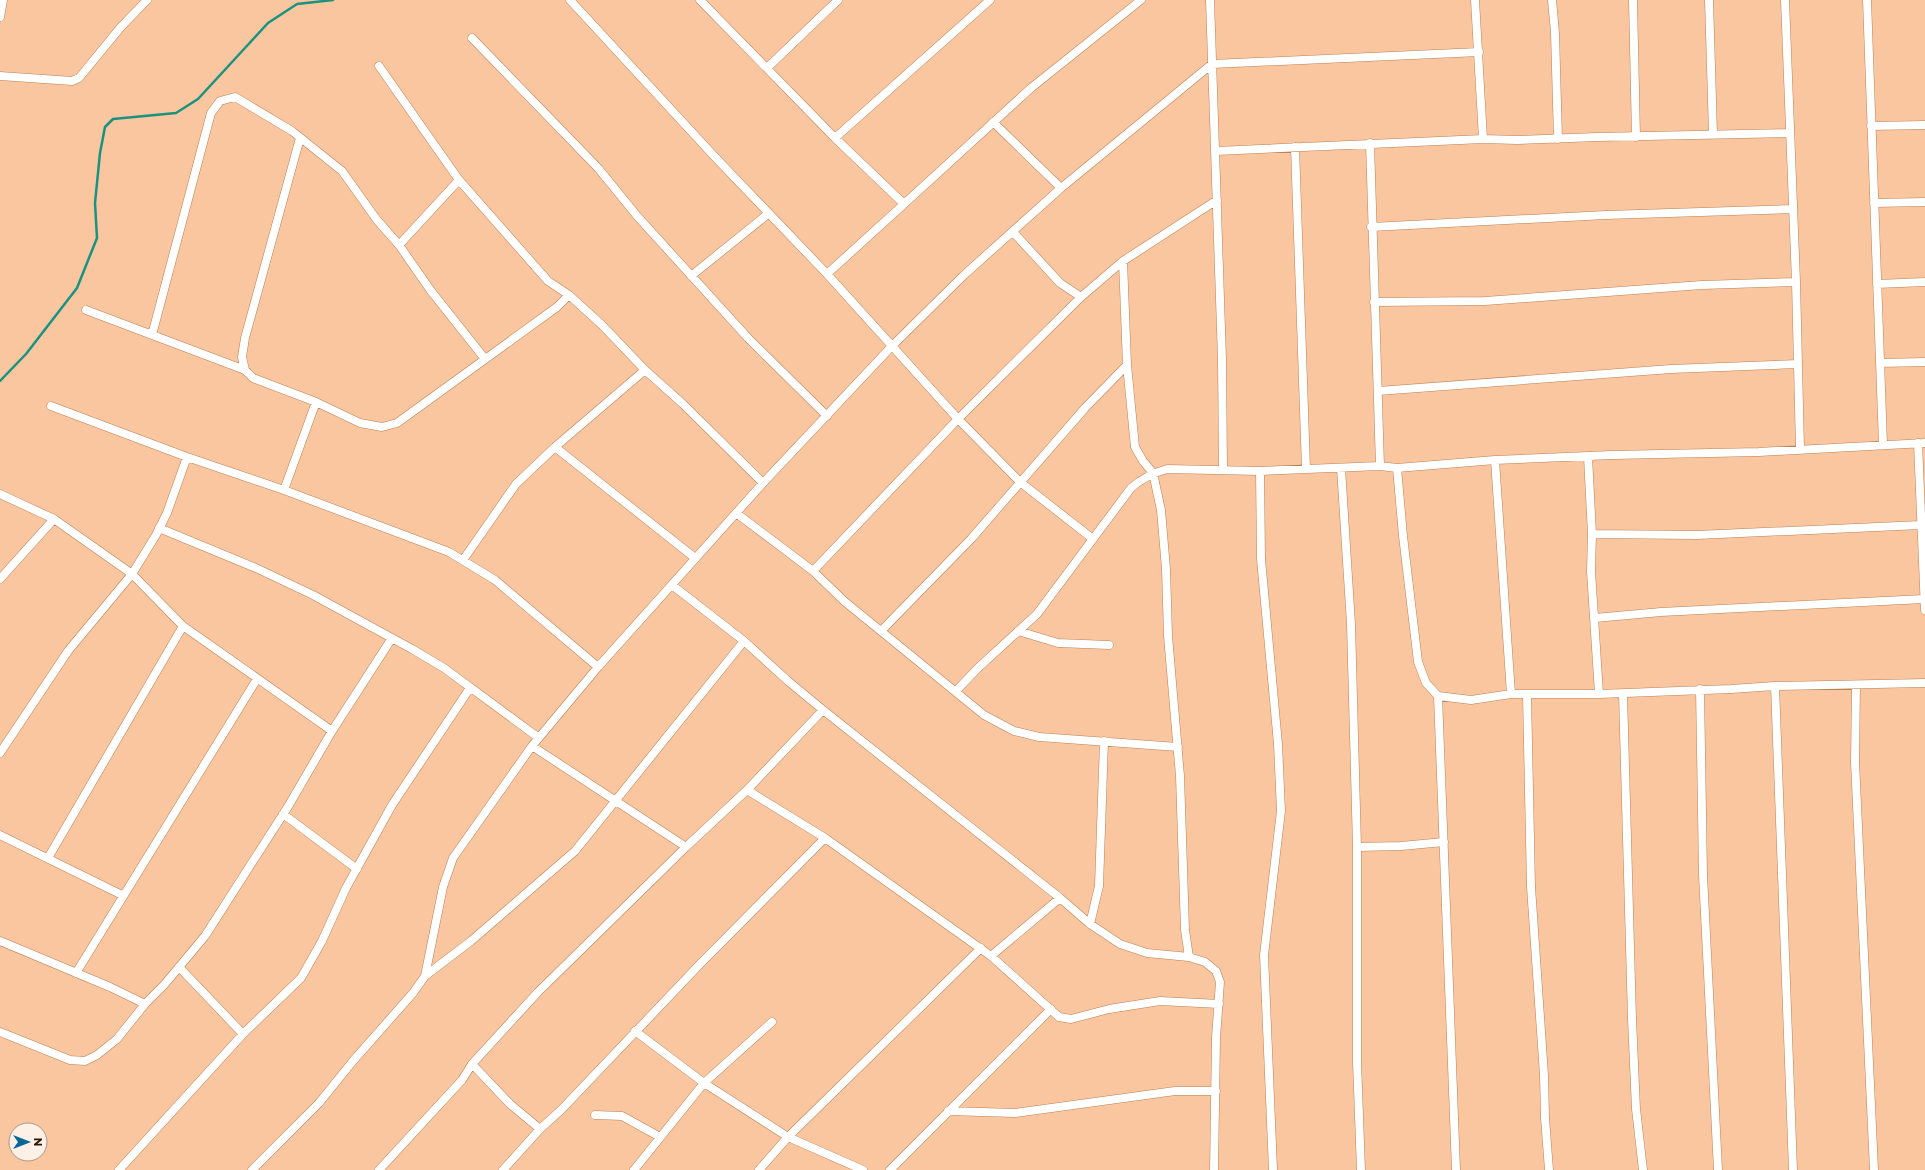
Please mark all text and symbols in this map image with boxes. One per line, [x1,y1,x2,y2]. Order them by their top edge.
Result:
north arrow [8,1122,48,1162]
text: N [31,1138,45,1146]

